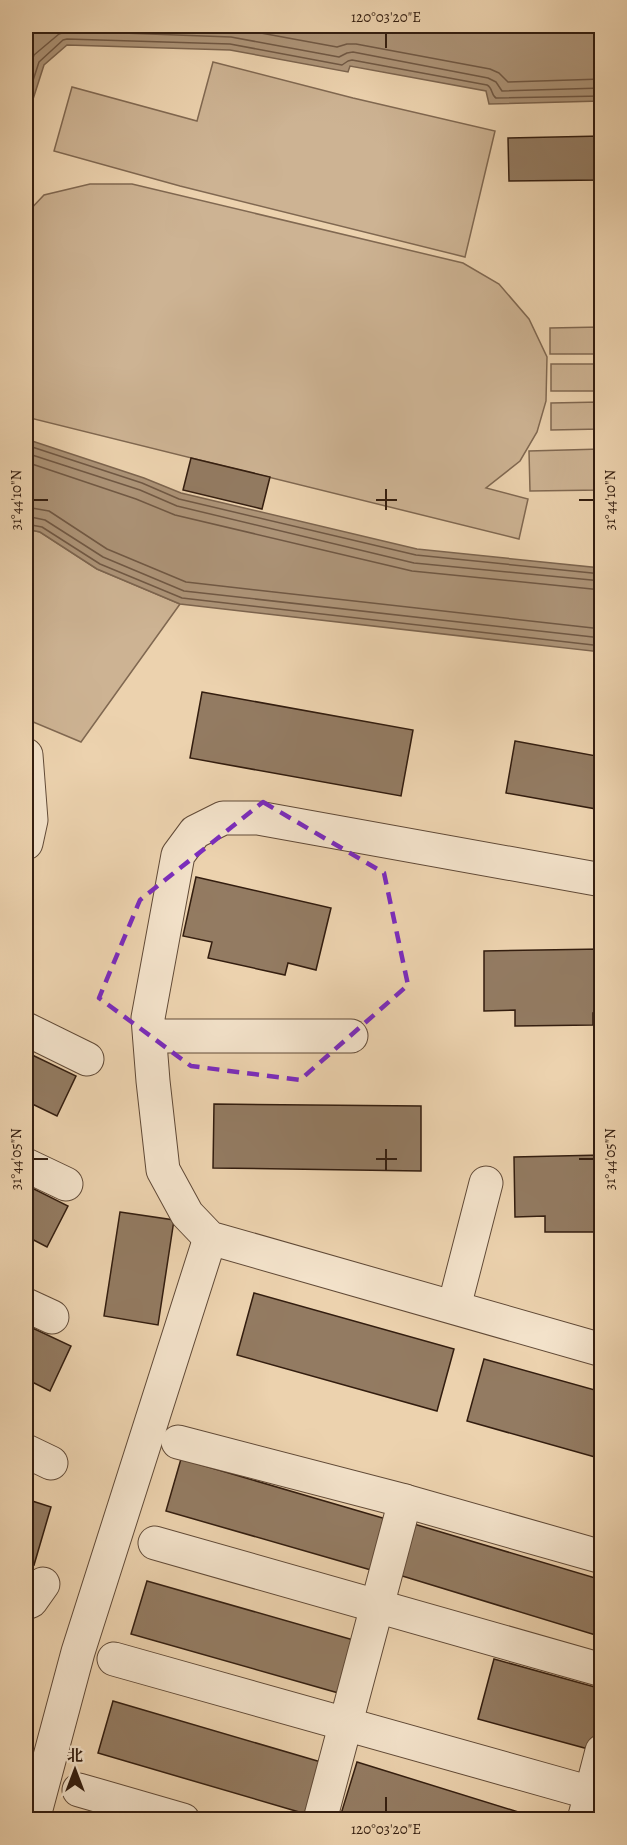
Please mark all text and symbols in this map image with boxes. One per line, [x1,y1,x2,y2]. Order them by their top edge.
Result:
text: 120°03'20"E [351,7,421,27]
text: 31°44'10"N [6,470,26,530]
text: 31°44'10"N [600,470,620,530]
text: 31°44'05"N [6,1128,26,1190]
text: 31°44'05"N [600,1128,620,1190]
north arrow [45,1740,105,1800]
text: 北 [67,1745,83,1767]
text: 120°03'20"E [351,1819,421,1839]

